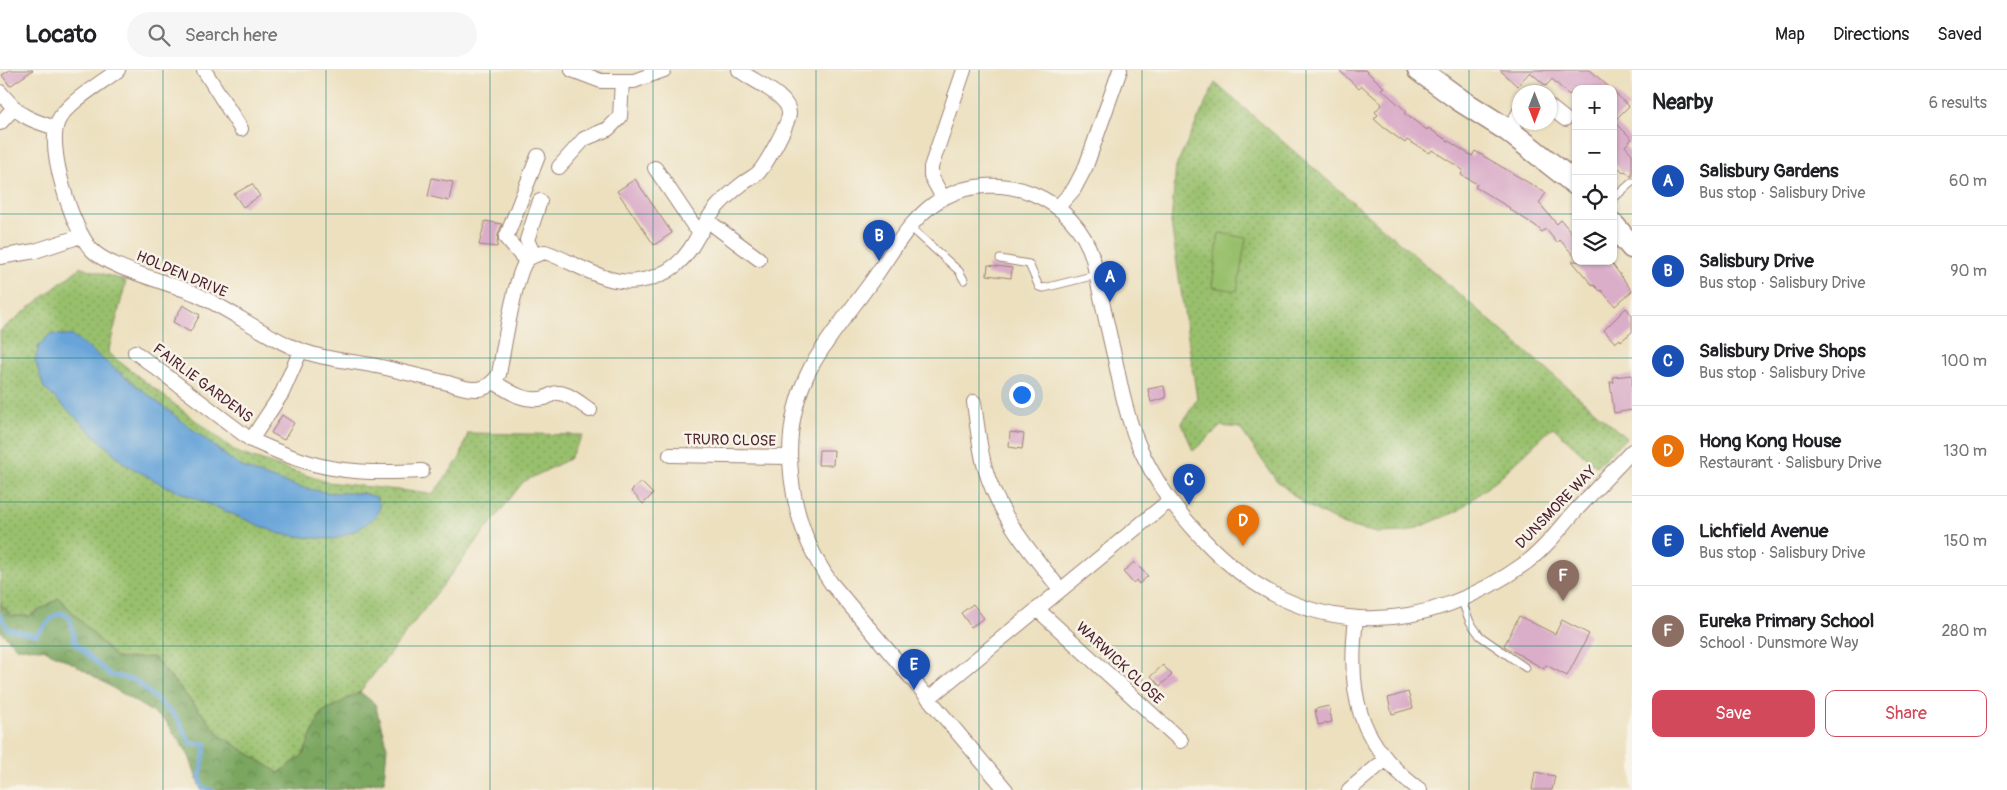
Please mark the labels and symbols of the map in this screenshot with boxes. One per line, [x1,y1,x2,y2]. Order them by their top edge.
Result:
north arrow [1512,85,1557,130]
pin: B [863,220,895,261]
street label: HOLDEN DRIVE [133,247,231,302]
pin: A [1094,261,1126,302]
street label: FAIRLIE GARDENS [149,340,256,427]
your location [1009,382,1035,408]
street label: TRURO CLOSE [684,430,776,451]
street label: DUNSMORE WAY [1512,461,1601,553]
pin: C [1173,464,1205,505]
pin: D [1227,505,1259,546]
pin: F [1547,560,1579,601]
street label: WARWICK CLOSE [1072,618,1167,709]
pin: E [898,649,930,690]

